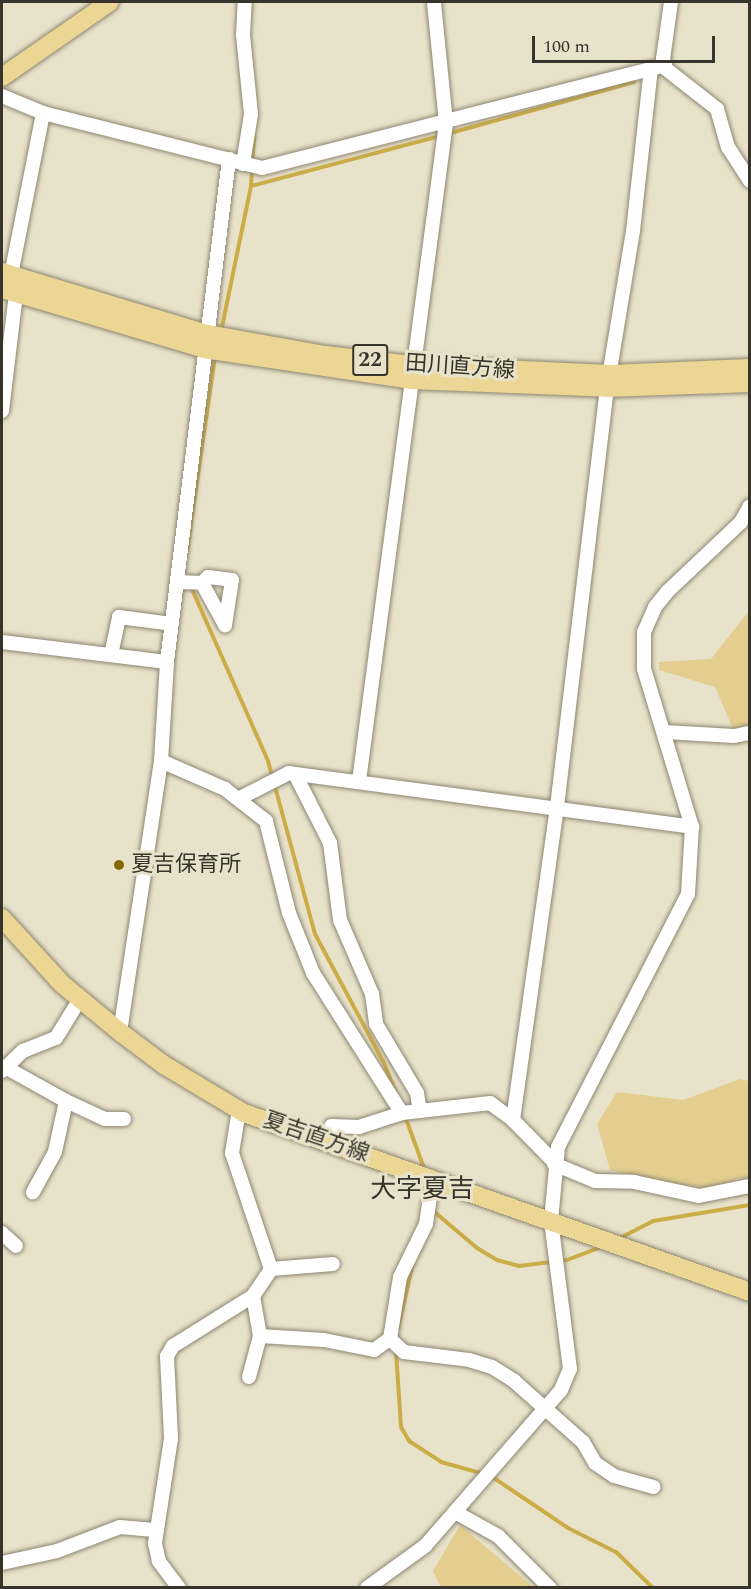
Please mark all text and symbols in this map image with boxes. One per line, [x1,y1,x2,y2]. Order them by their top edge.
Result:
scale bar [535,24,718,62]
text: 100 m [543,33,590,60]
road number: 22 [352,342,388,378]
street label: 田川直方線 [404,350,516,384]
place label: 夏吉保育所 [131,852,241,878]
marker: 夏吉保育所 [112,858,126,872]
street label: 夏吉直方線 [260,1107,372,1167]
district label: 大字夏吉 [370,1174,474,1206]

